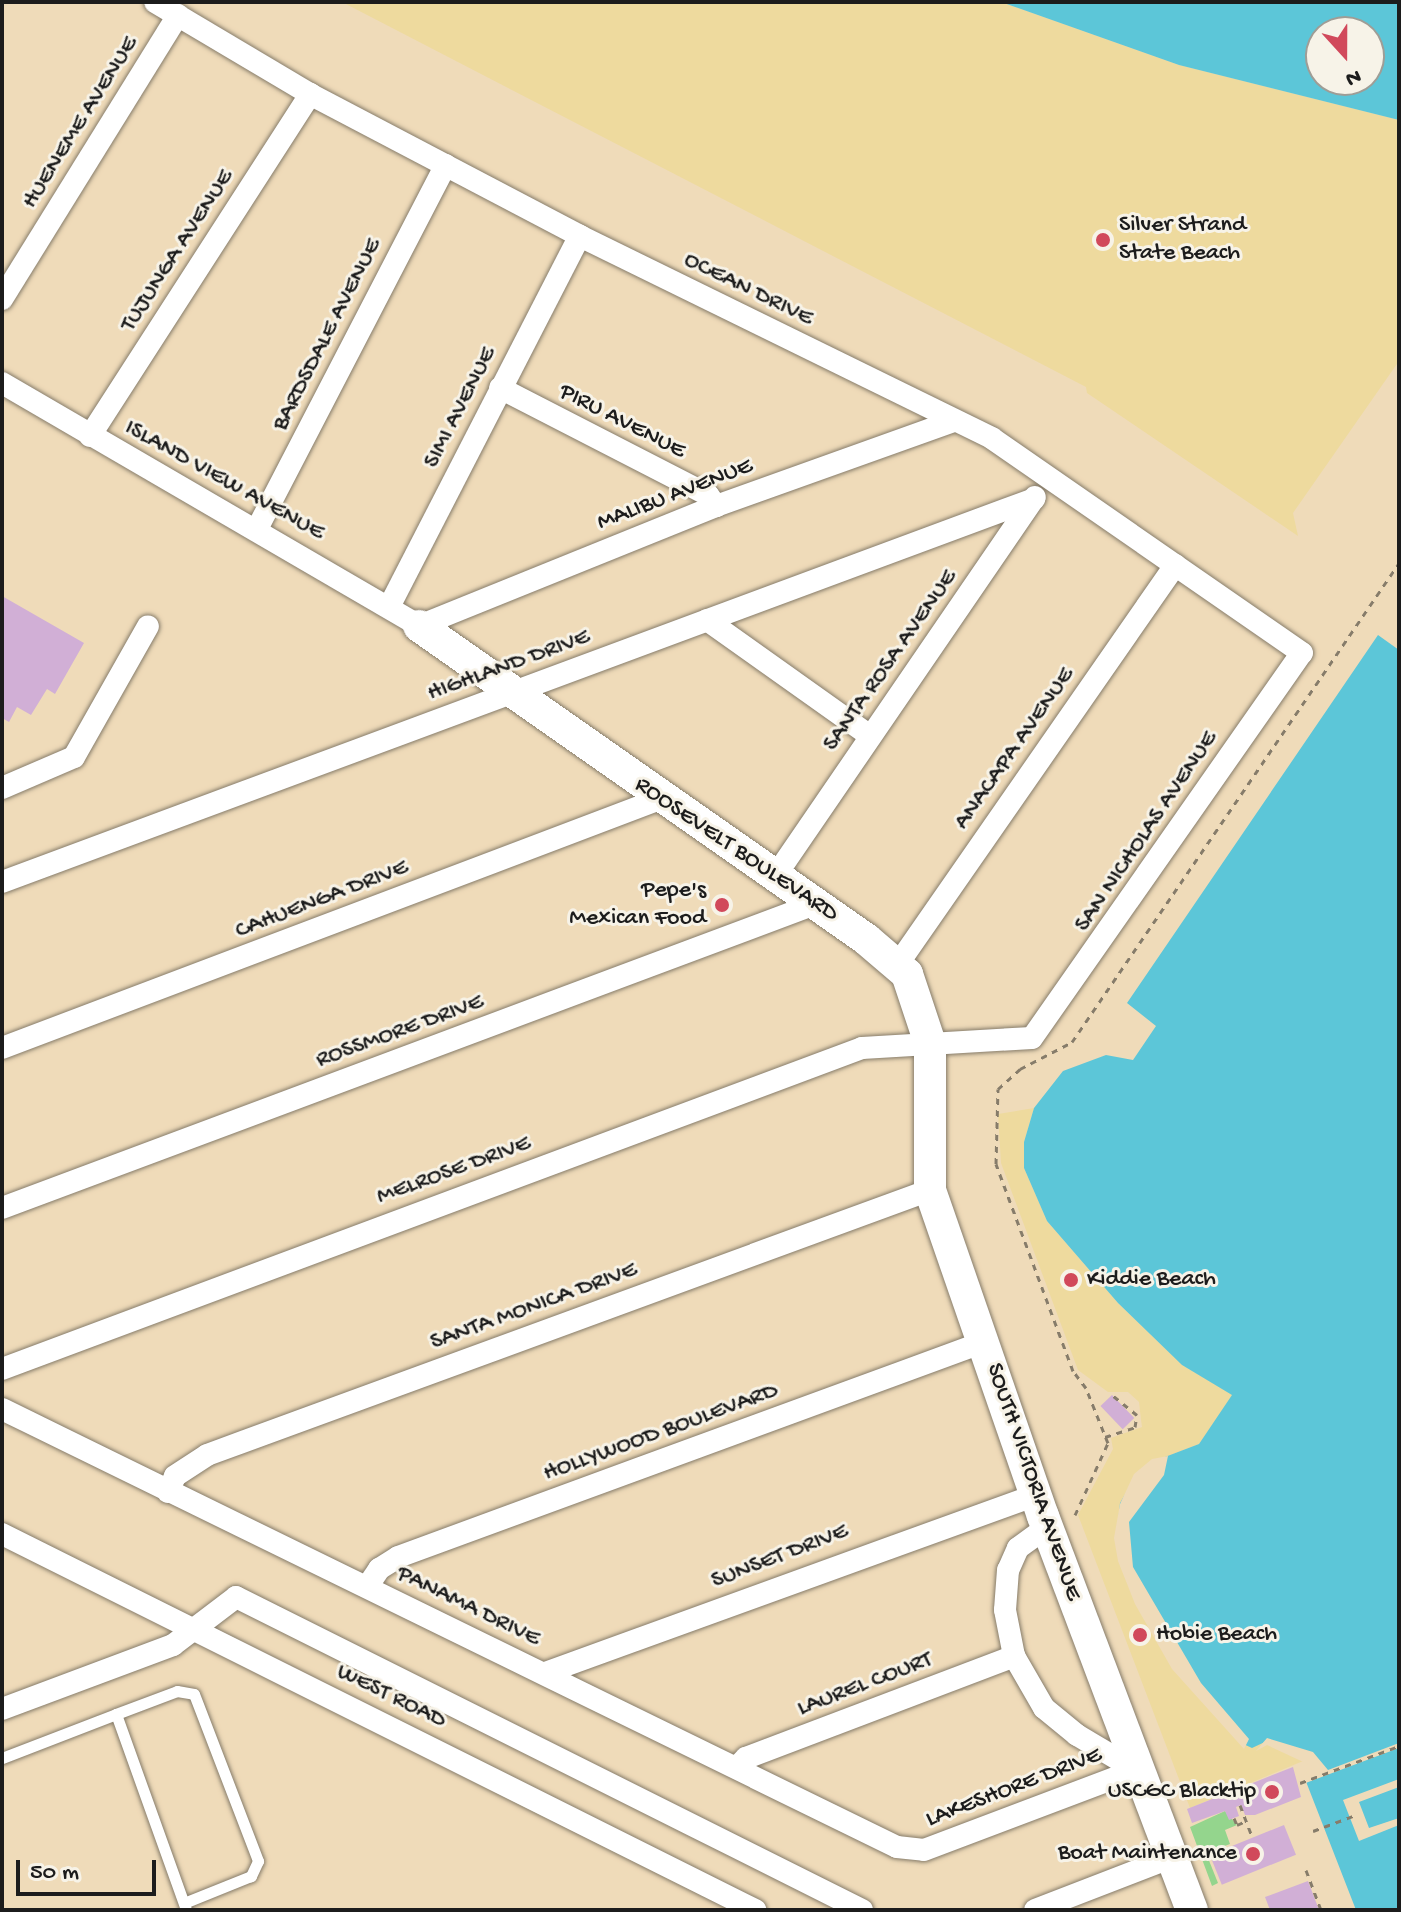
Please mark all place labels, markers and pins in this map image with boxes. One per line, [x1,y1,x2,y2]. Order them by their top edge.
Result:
place label: Silver Strand State Beach [1119,212,1246,268]
marker: Silver Strand State Beach [1094,231,1112,249]
place label: Pepe's Mexican Food [569,877,706,933]
marker: Pepe's Mexican Food [713,896,731,914]
place label: Kiddie Beach [1087,1266,1216,1294]
marker: Kiddie Beach [1062,1271,1080,1289]
place label: Hobie Beach [1156,1621,1277,1649]
marker: Hobie Beach [1131,1626,1149,1644]
place label: USCGC Blacktip [1108,1778,1256,1806]
marker: USCGC Blacktip [1263,1783,1281,1801]
place label: Boat Maintenance [1058,1840,1237,1868]
marker: Boat Maintenance [1244,1845,1262,1863]

